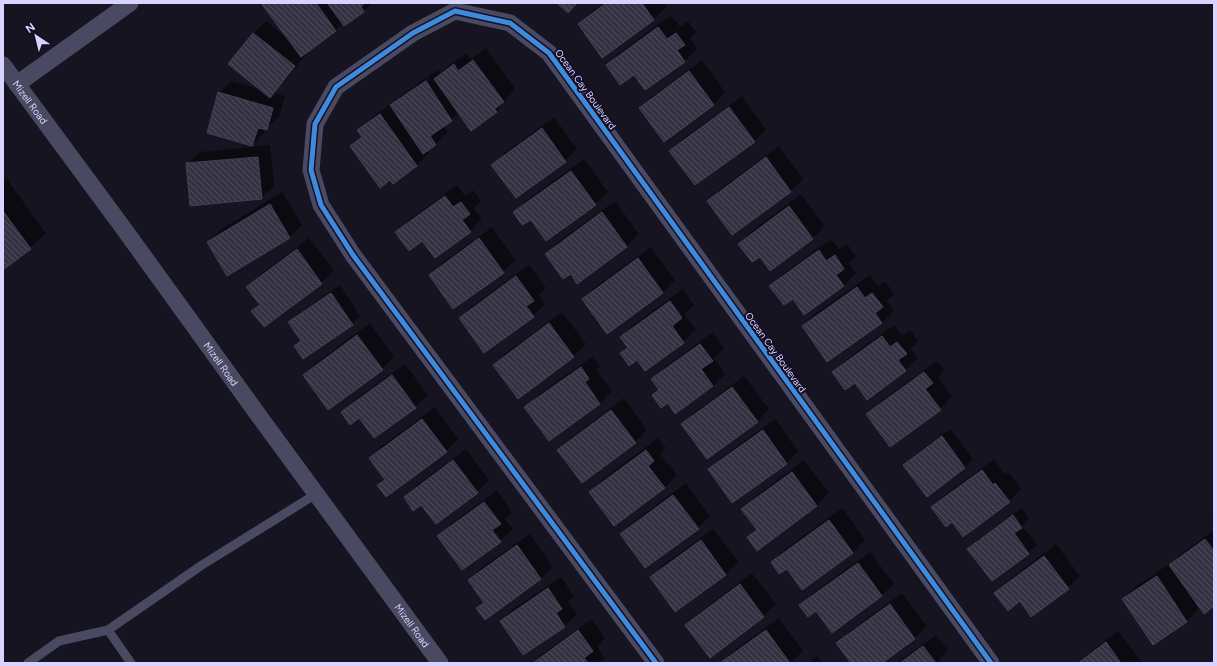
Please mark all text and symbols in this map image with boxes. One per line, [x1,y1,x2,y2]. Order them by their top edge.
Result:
north arrow [16,16,56,56]
text: N [23,20,38,36]
street label: Ocean Cay Boulevard [552,47,619,132]
street label: Mizell Road [9,78,50,127]
street label: Ocean Cay Boulevard [742,310,809,395]
street label: Mizell Road [201,340,241,389]
street label: Mizell Road [392,601,432,650]

